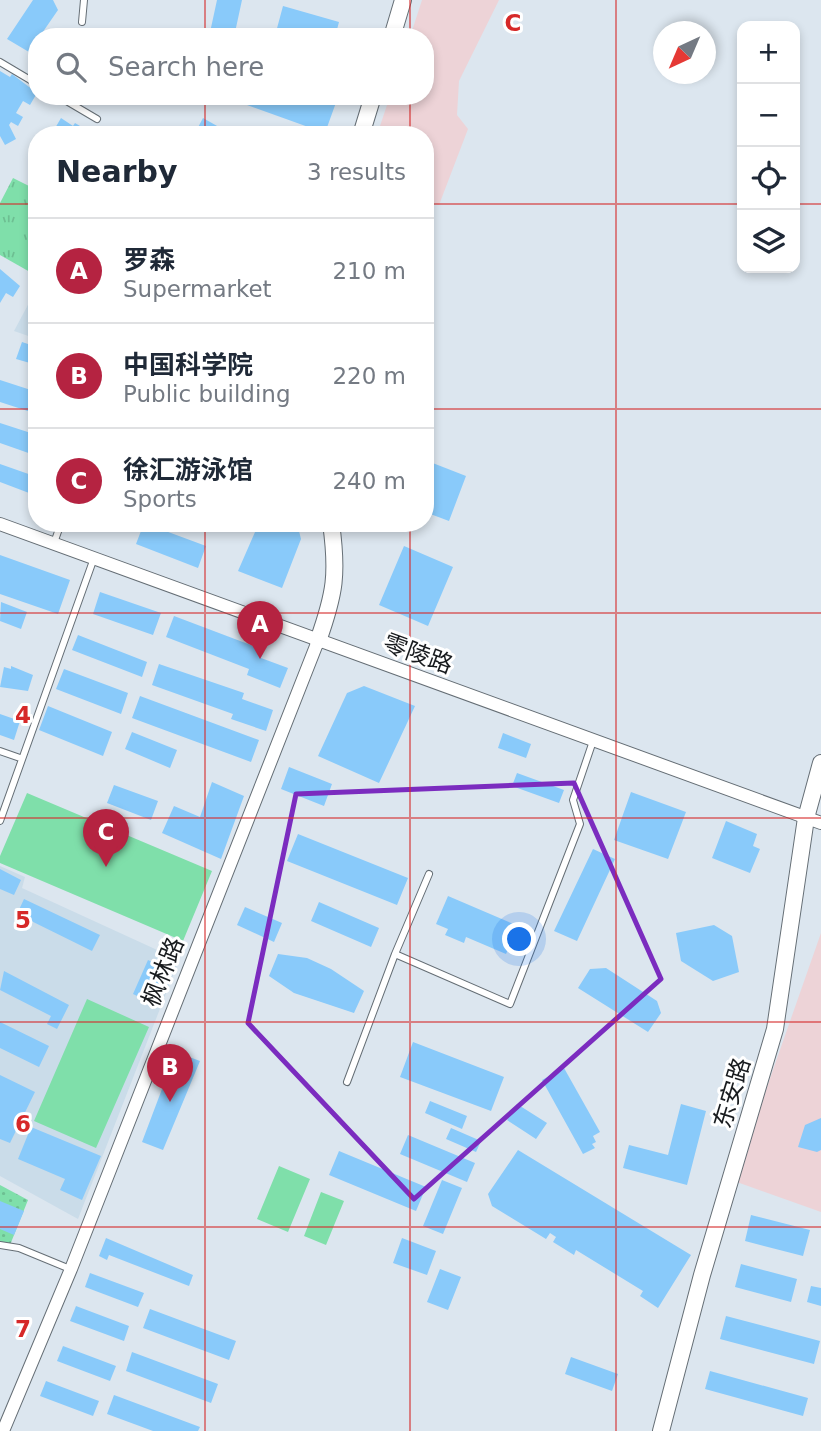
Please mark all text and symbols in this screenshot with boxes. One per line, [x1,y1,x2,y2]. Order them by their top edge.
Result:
text: C [505,10,521,36]
north arrow [653,21,716,84]
map controls [737,21,800,273]
button: + [737,21,800,84]
search box [28,28,434,105]
icon: search [52,48,90,86]
text: Search here [108,52,264,82]
button: − [737,84,800,147]
button: locate [737,147,800,210]
text: Nearby [56,154,178,189]
text: 3 results [307,159,406,185]
button: layers [737,210,800,273]
text: 罗森 [123,245,175,275]
text: A [70,258,88,284]
text: 210 m [332,258,406,284]
text: Supermarket [123,276,272,302]
text: 中国科学院 [123,350,253,380]
text: B [70,363,88,389]
text: 220 m [332,363,406,389]
text: Public building [123,381,291,407]
text: 徐汇游泳馆 [123,455,253,485]
text: C [71,468,87,494]
text: 240 m [332,468,406,494]
text: Sports [123,486,197,512]
pin: A [237,601,283,659]
street label: 零陵路 [379,629,457,679]
text: 4 [15,702,31,728]
pin: C [83,809,129,867]
text: 5 [15,907,31,933]
your location [502,922,536,956]
street label: 枫林路 [137,933,189,1011]
pin: B [147,1044,193,1102]
street label: 东安路 [708,1054,756,1132]
text: 6 [15,1111,31,1137]
text: 7 [15,1316,31,1342]

